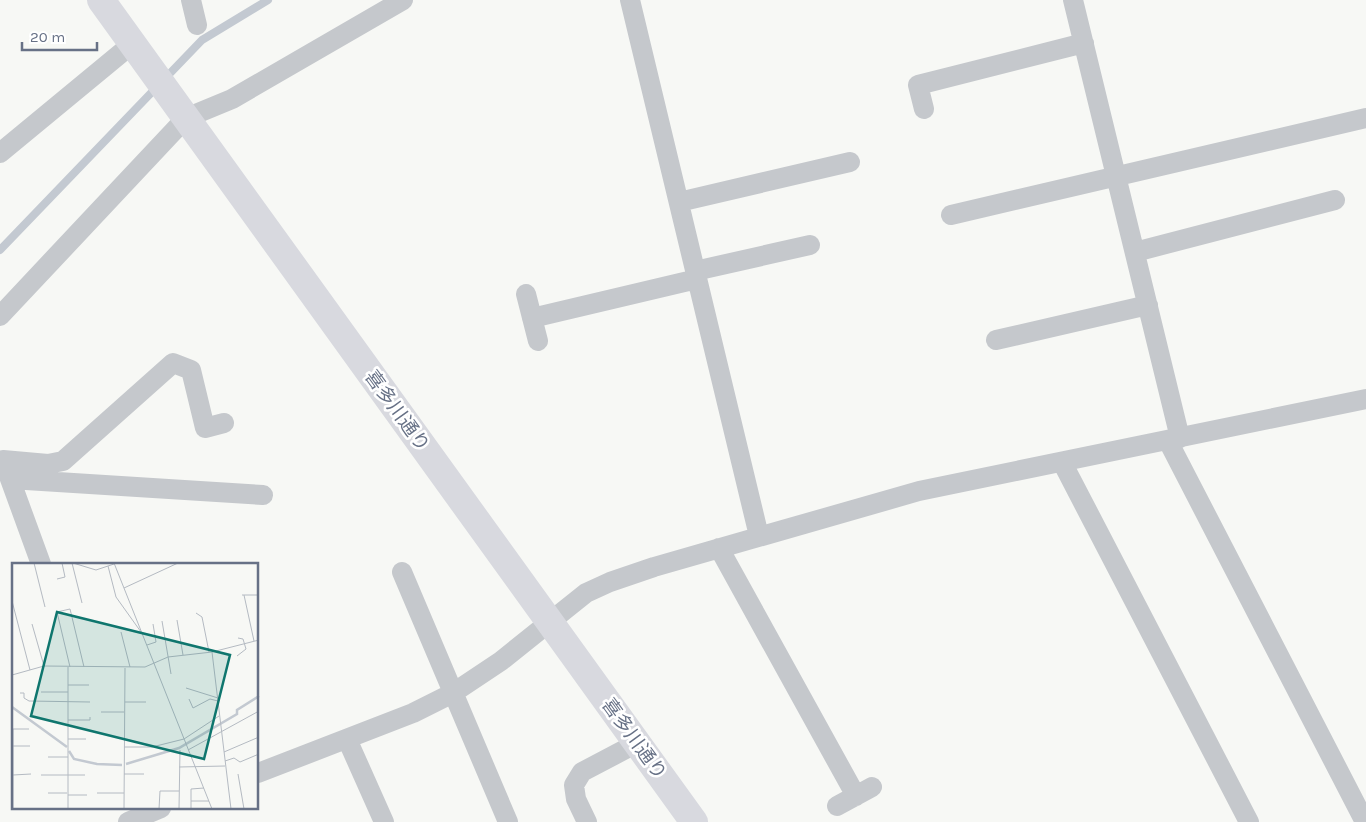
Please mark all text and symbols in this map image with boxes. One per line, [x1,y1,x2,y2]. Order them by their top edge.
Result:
scale bar [22,20,98,52]
text: 20 m [30,28,65,46]
street label: 喜多川通り [360,366,434,456]
inset map [12,563,259,810]
street label: 喜多川通り [597,694,671,784]

